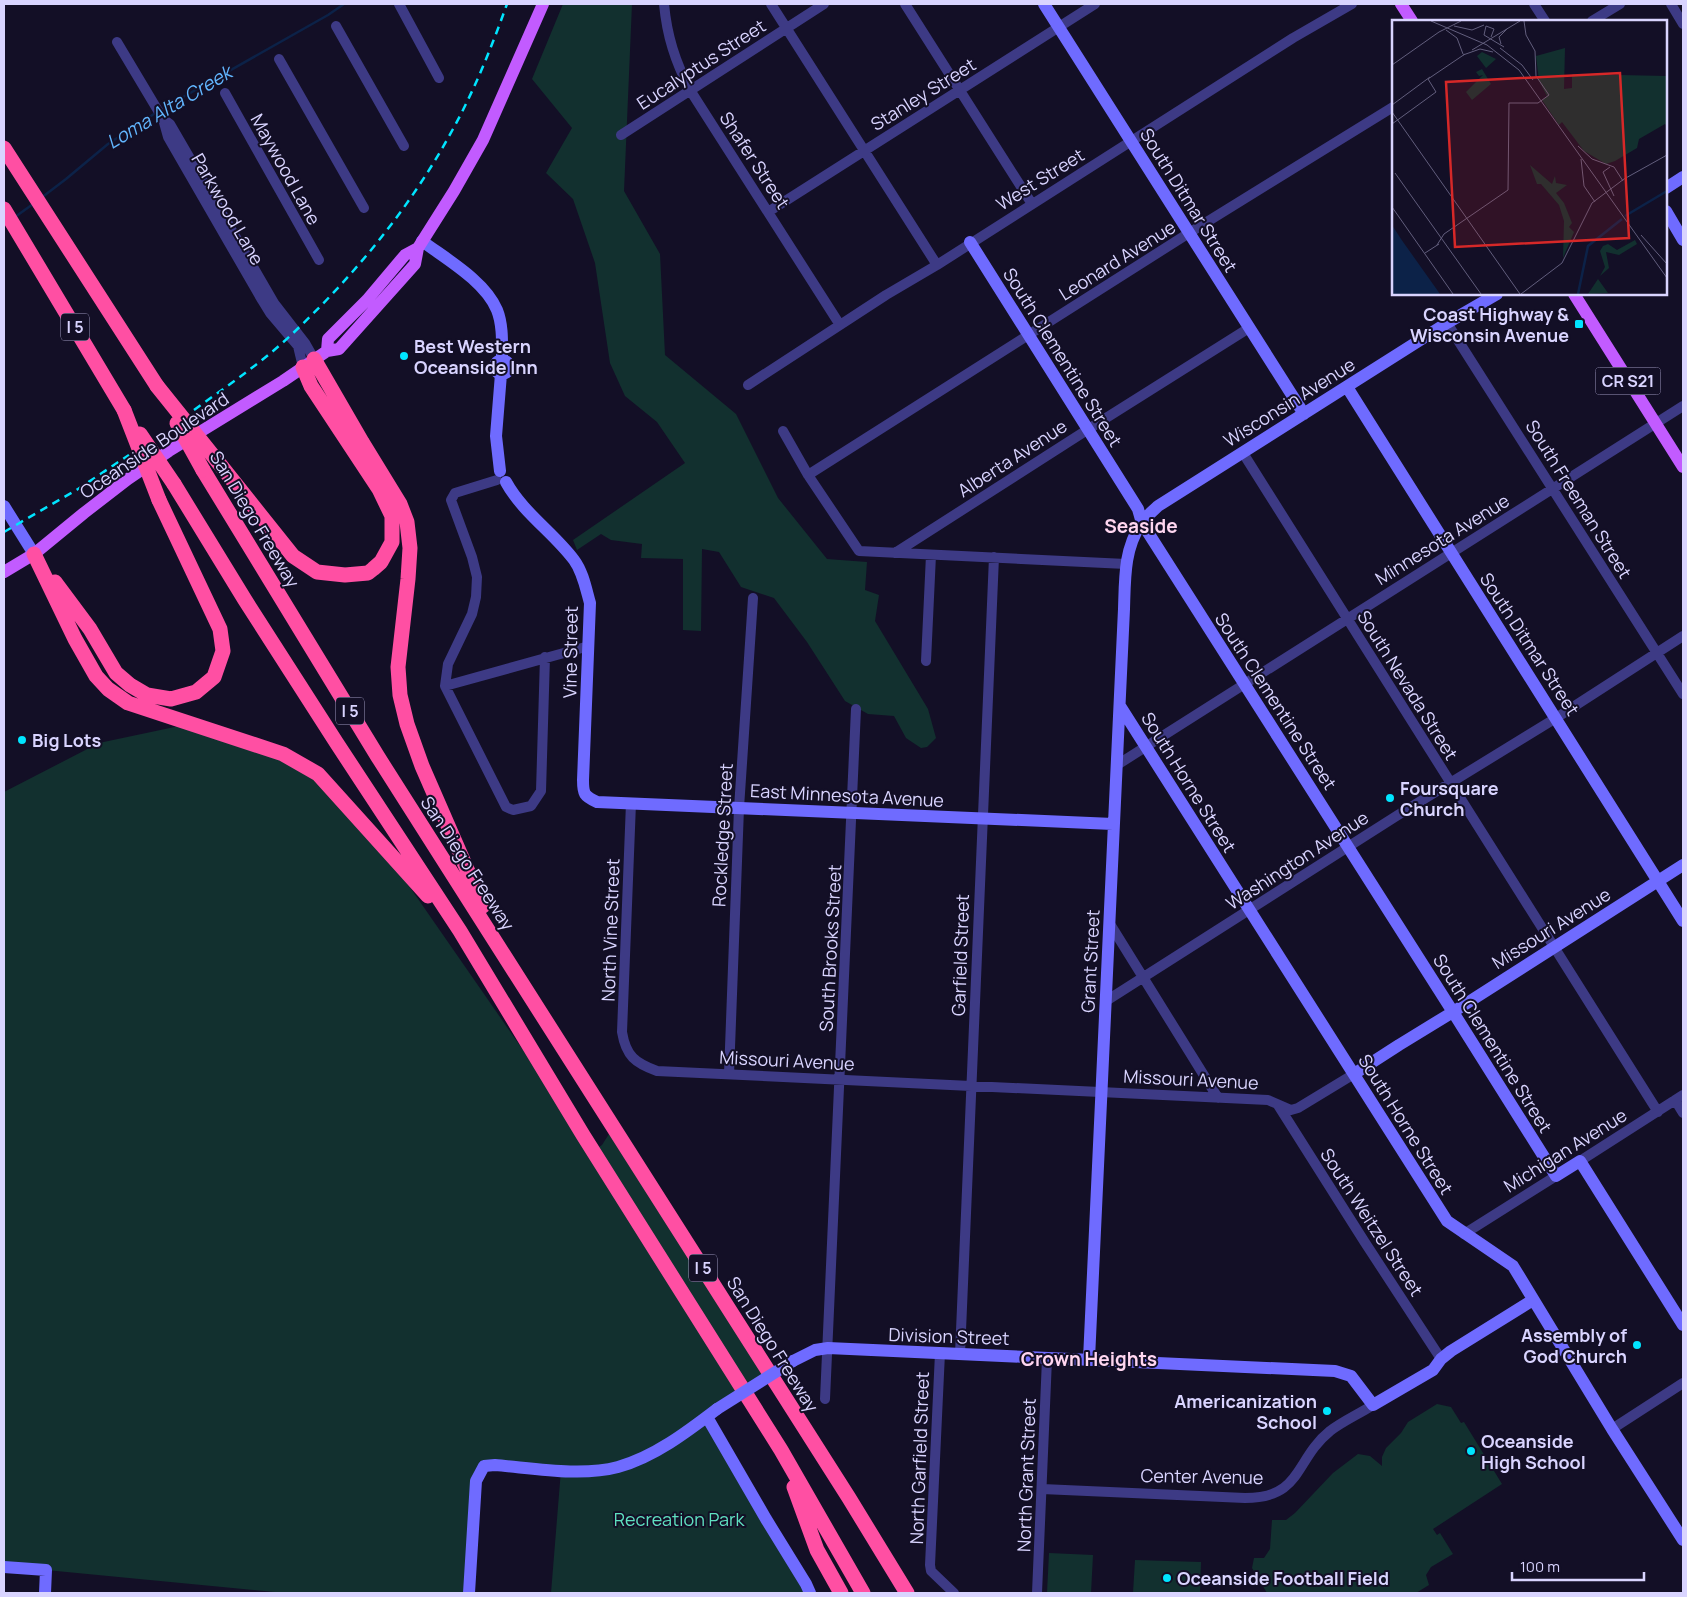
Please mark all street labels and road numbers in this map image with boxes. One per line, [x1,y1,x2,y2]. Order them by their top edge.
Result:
street label: Eucalyptus Street [632,13,770,115]
street label: Stanley Street [866,52,980,136]
street label: Shafer Street [715,107,795,213]
street label: Maywood Lane [246,109,326,229]
street label: South Ditmar Street [1135,123,1243,277]
street label: West Street [991,142,1089,216]
street label: Parkwood Lane [186,149,270,269]
street label: Leonard Avenue [1054,215,1180,305]
street label: South Clementine Street [998,263,1128,451]
road number: I 5 [61,314,89,341]
street label: Wisconsin Avenue [1219,352,1359,452]
road number: CR S21 [1596,368,1660,394]
street label: Oceanside Boulevard [75,386,233,504]
street label: Alberta Avenue [953,414,1071,502]
street label: South Freeman Street [1520,415,1638,583]
street label: San Diego Freeway [205,446,306,592]
street label: Minnesota Avenue [1370,488,1514,590]
street label: South Ditmar Street [1475,568,1585,720]
street label: Vine Street [557,606,583,698]
street label: South Nevada Street [1352,606,1464,764]
street label: South Clementine Street [1210,608,1342,794]
road number: I 5 [336,698,364,724]
street label: South Horne Street [1136,707,1242,857]
street label: Rockledge Street [706,763,738,907]
street label: East Minnesota Avenue [749,778,945,812]
street label: San Diego Freeway [416,791,521,935]
street label: Washington Avenue [1221,805,1373,915]
street label: North Vine Street [596,858,624,1002]
street label: South Brooks Street [814,864,846,1032]
street label: Missouri Avenue [1487,882,1615,974]
street label: Garfield Street [946,894,974,1016]
street label: Grant Street [1075,909,1105,1013]
street label: South Clementine Street [1428,949,1558,1137]
street label: Missouri Avenue [719,1044,855,1076]
street label: South Horne Street [1353,1049,1459,1199]
street label: Missouri Avenue [1123,1063,1259,1095]
street label: Michigan Avenue [1499,1103,1631,1197]
street label: South Weitzel Street [1315,1143,1429,1301]
road number: I 5 [689,1254,717,1282]
street label: San Diego Freeway [722,1272,825,1417]
street label: Division Street [888,1322,1010,1350]
street label: North Garfield Street [904,1371,934,1545]
street label: North Grant Street [1011,1398,1041,1552]
street label: Center Avenue [1140,1463,1264,1489]

